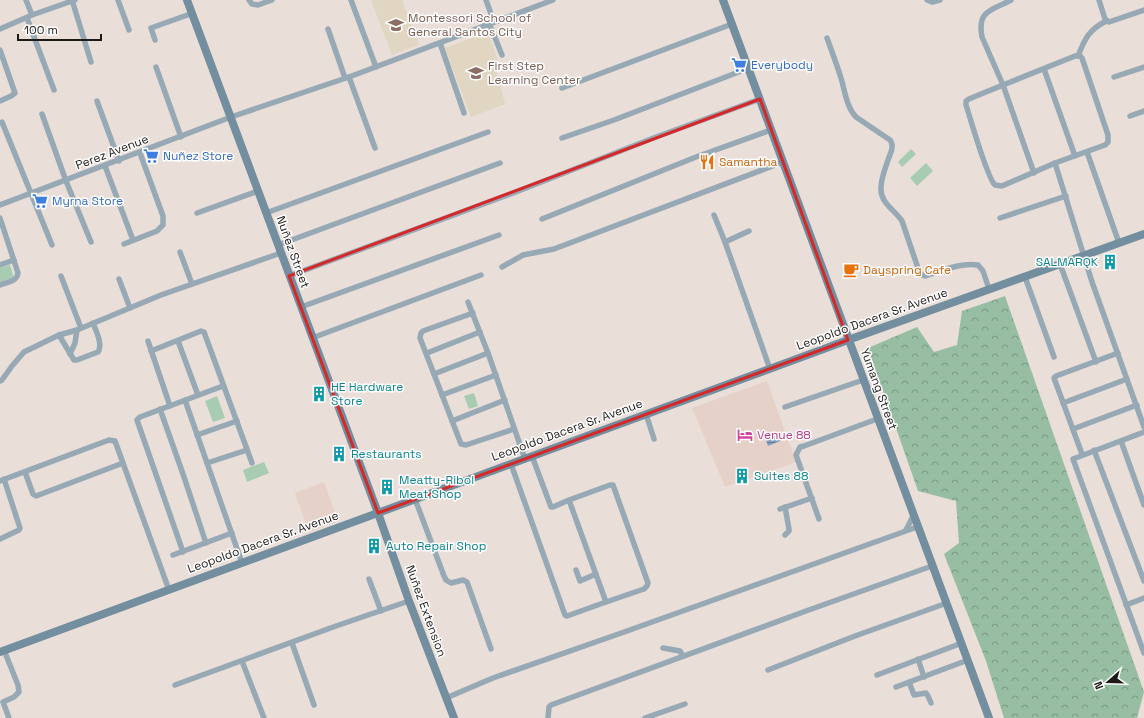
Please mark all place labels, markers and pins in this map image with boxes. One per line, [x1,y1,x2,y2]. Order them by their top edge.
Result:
place label: Montessori School of General Santos City [408,10,531,40]
school or university icon: Montessori School of General Santos City [387,16,405,34]
supermarket icon: Everybody [730,56,748,74]
place label: Everybody [751,57,813,73]
place label: First Step Learning Center [488,58,581,88]
school or university icon: First Step Learning Center [467,64,485,82]
supermarket icon: Nuñez Store [142,147,160,165]
place label: Nuñez Store [163,148,233,164]
restaurant icon: Samantha [698,153,716,171]
place label: Samantha [719,154,778,170]
supermarket icon: Myrna Store [31,192,49,210]
place label: Myrna Store [52,193,123,209]
building icon: SALMARQK [1101,253,1119,271]
place label: SALMARQK [1036,254,1099,270]
cafe icon: Dayspring Cafe [842,261,860,279]
place label: Dayspring Cafe [863,262,951,278]
place label: HE Hardware Store [331,379,403,409]
building icon: HE Hardware Store [310,385,328,403]
hotel icon: Venue 88 [736,426,754,444]
place label: Venue 88 [757,427,811,443]
building icon: Restaurants [330,445,348,463]
place label: Restaurants [351,446,422,462]
building icon: Suites 88 [733,467,751,485]
place label: Suites 88 [754,468,808,484]
place label: Meatty-Ribol Meat Shop [399,472,474,502]
building icon: Meatty-Ribol Meat Shop [378,478,396,496]
building icon: Auto Repair Shop [365,537,383,555]
place label: Auto Repair Shop [386,538,487,554]

